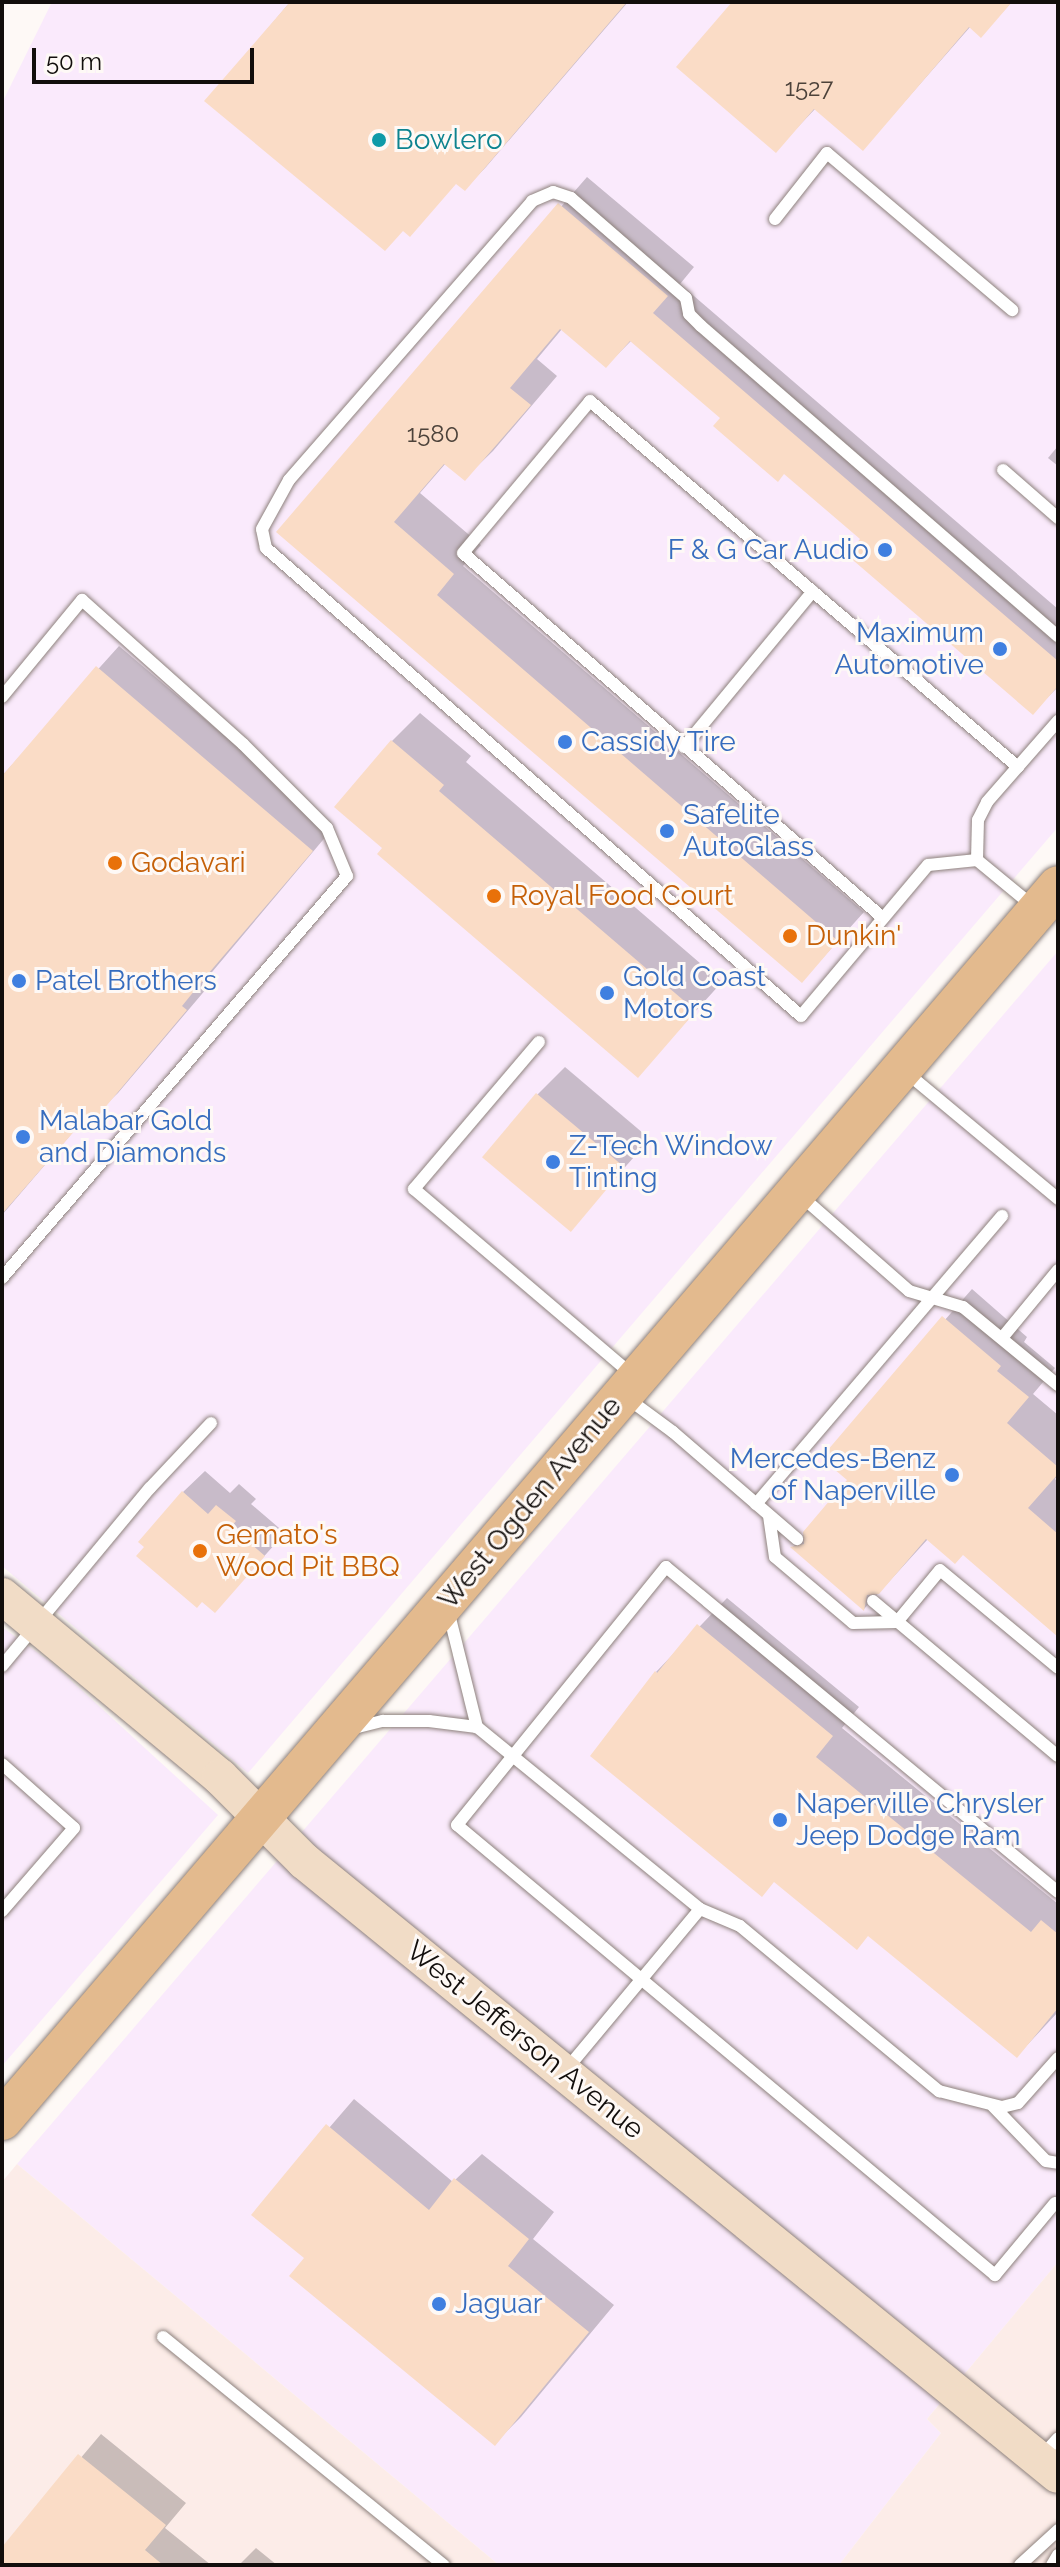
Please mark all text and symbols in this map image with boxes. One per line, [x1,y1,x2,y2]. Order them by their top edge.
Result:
scale bar [36,32,258,82]
text: 50 m [46,47,102,76]
house number: 1527 [785,74,833,102]
place label: Bowlero [395,123,503,157]
marker: Bowlero [370,131,388,149]
house number: 1580 [407,420,459,448]
place label: F & G Car Audio [666,533,869,567]
marker: F & G Car Audio [876,541,894,559]
place label: Maximum Automotive [834,616,984,682]
marker: Maximum Automotive [991,640,1009,658]
place label: Cassidy Tire [581,725,737,759]
marker: Cassidy Tire [556,733,574,751]
place label: Safelite AutoGlass [683,798,814,864]
marker: Safelite AutoGlass [658,822,676,840]
place label: Godavari [131,846,246,880]
marker: Godavari [106,854,124,872]
place label: Royal Food Court [510,879,734,913]
marker: Royal Food Court [485,887,503,905]
place label: Dunkin' [806,919,901,953]
marker: Dunkin' [781,927,799,945]
place label: Gold Coast Motors [623,960,766,1026]
place label: Patel Brothers [35,964,218,998]
marker: Patel Brothers [10,972,28,990]
marker: Gold Coast Motors [598,984,616,1002]
place label: Malabar Gold and Diamonds [39,1104,226,1170]
marker: Malabar Gold and Diamonds [14,1128,32,1146]
place label: Z-Tech Window Tinting [569,1129,774,1195]
marker: Z-Tech Window Tinting [544,1153,562,1171]
street label: West Ogden Avenue [431,1390,629,1616]
place label: Mercedes-Benz of Naperville [730,1442,936,1508]
marker: Mercedes-Benz of Naperville [943,1466,961,1484]
place label: Gemato's Wood Pit BBQ [216,1518,400,1584]
marker: Gemato's Wood Pit BBQ [191,1542,209,1560]
place label: Naperville Chrysler Jeep Dodge Ram [796,1787,1044,1853]
marker: Naperville Chrysler Jeep Dodge Ram [771,1811,789,1829]
street label: West Jefferson Avenue [399,1933,651,2147]
place label: Jaguar [455,2287,543,2321]
marker: Jaguar [430,2295,448,2313]

